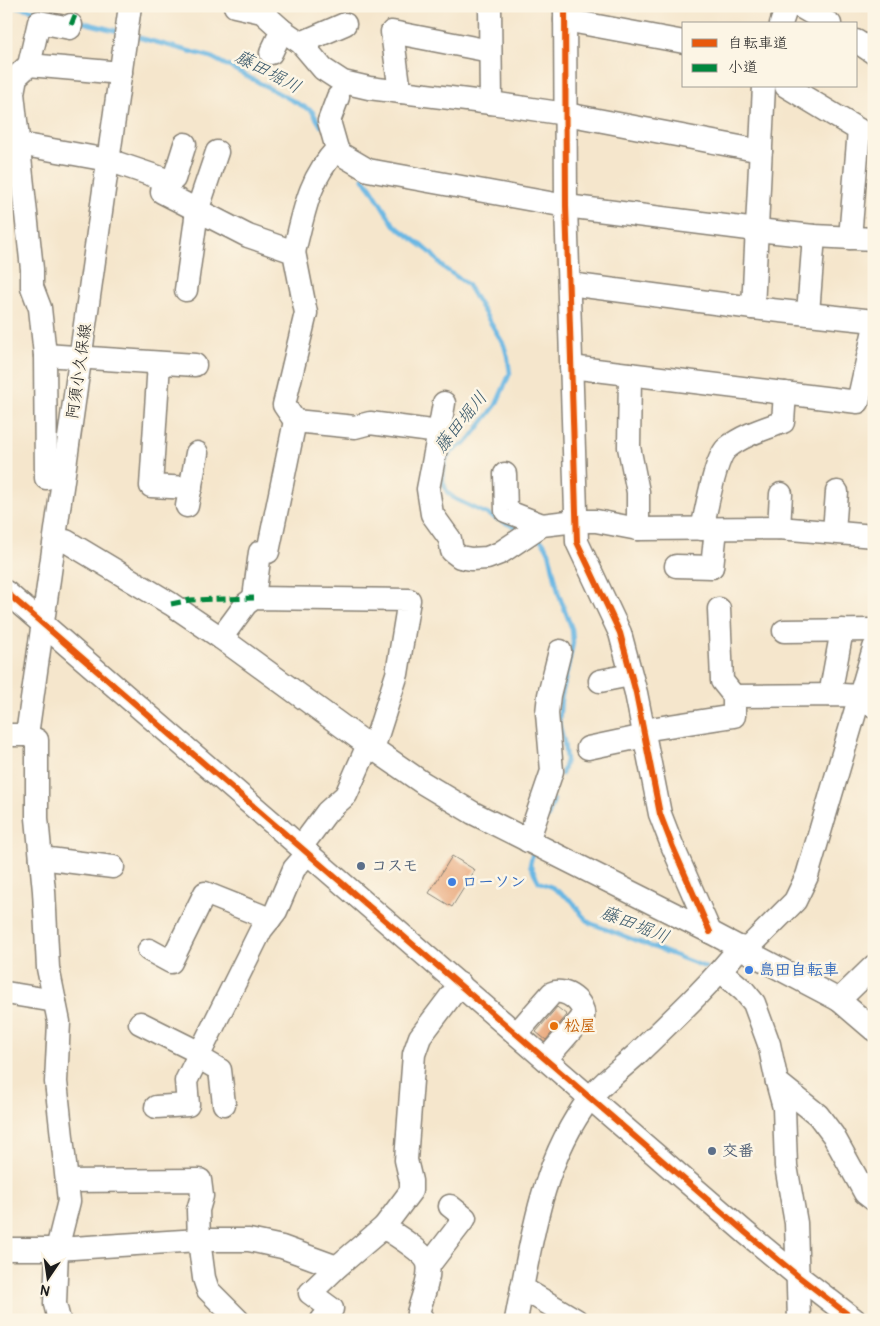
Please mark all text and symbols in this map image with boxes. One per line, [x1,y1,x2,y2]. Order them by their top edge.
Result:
legend [682,22,858,88]
text: 自転車道 [728,34,788,53]
water label: 藤田堀川 [231,45,305,99]
text: 小道 [728,58,758,77]
street label: 阿須小久保線 [62,322,96,420]
water label: 藤田堀川 [429,387,493,457]
place label: コスモ [371,856,418,876]
marker: コスモ [355,860,367,872]
place label: ローソン [462,872,526,892]
marker: ローソン [446,876,458,888]
water label: 藤田堀川 [597,901,673,949]
place label: 島田自転車 [759,960,839,980]
marker: 島田自転車 [743,964,755,976]
place label: 松屋 [564,1016,596,1036]
marker: 松屋 [548,1020,560,1032]
place label: 交番 [722,1141,754,1161]
marker: 交番 [706,1145,718,1157]
north arrow [22,1254,72,1304]
text: N [39,1281,52,1300]

